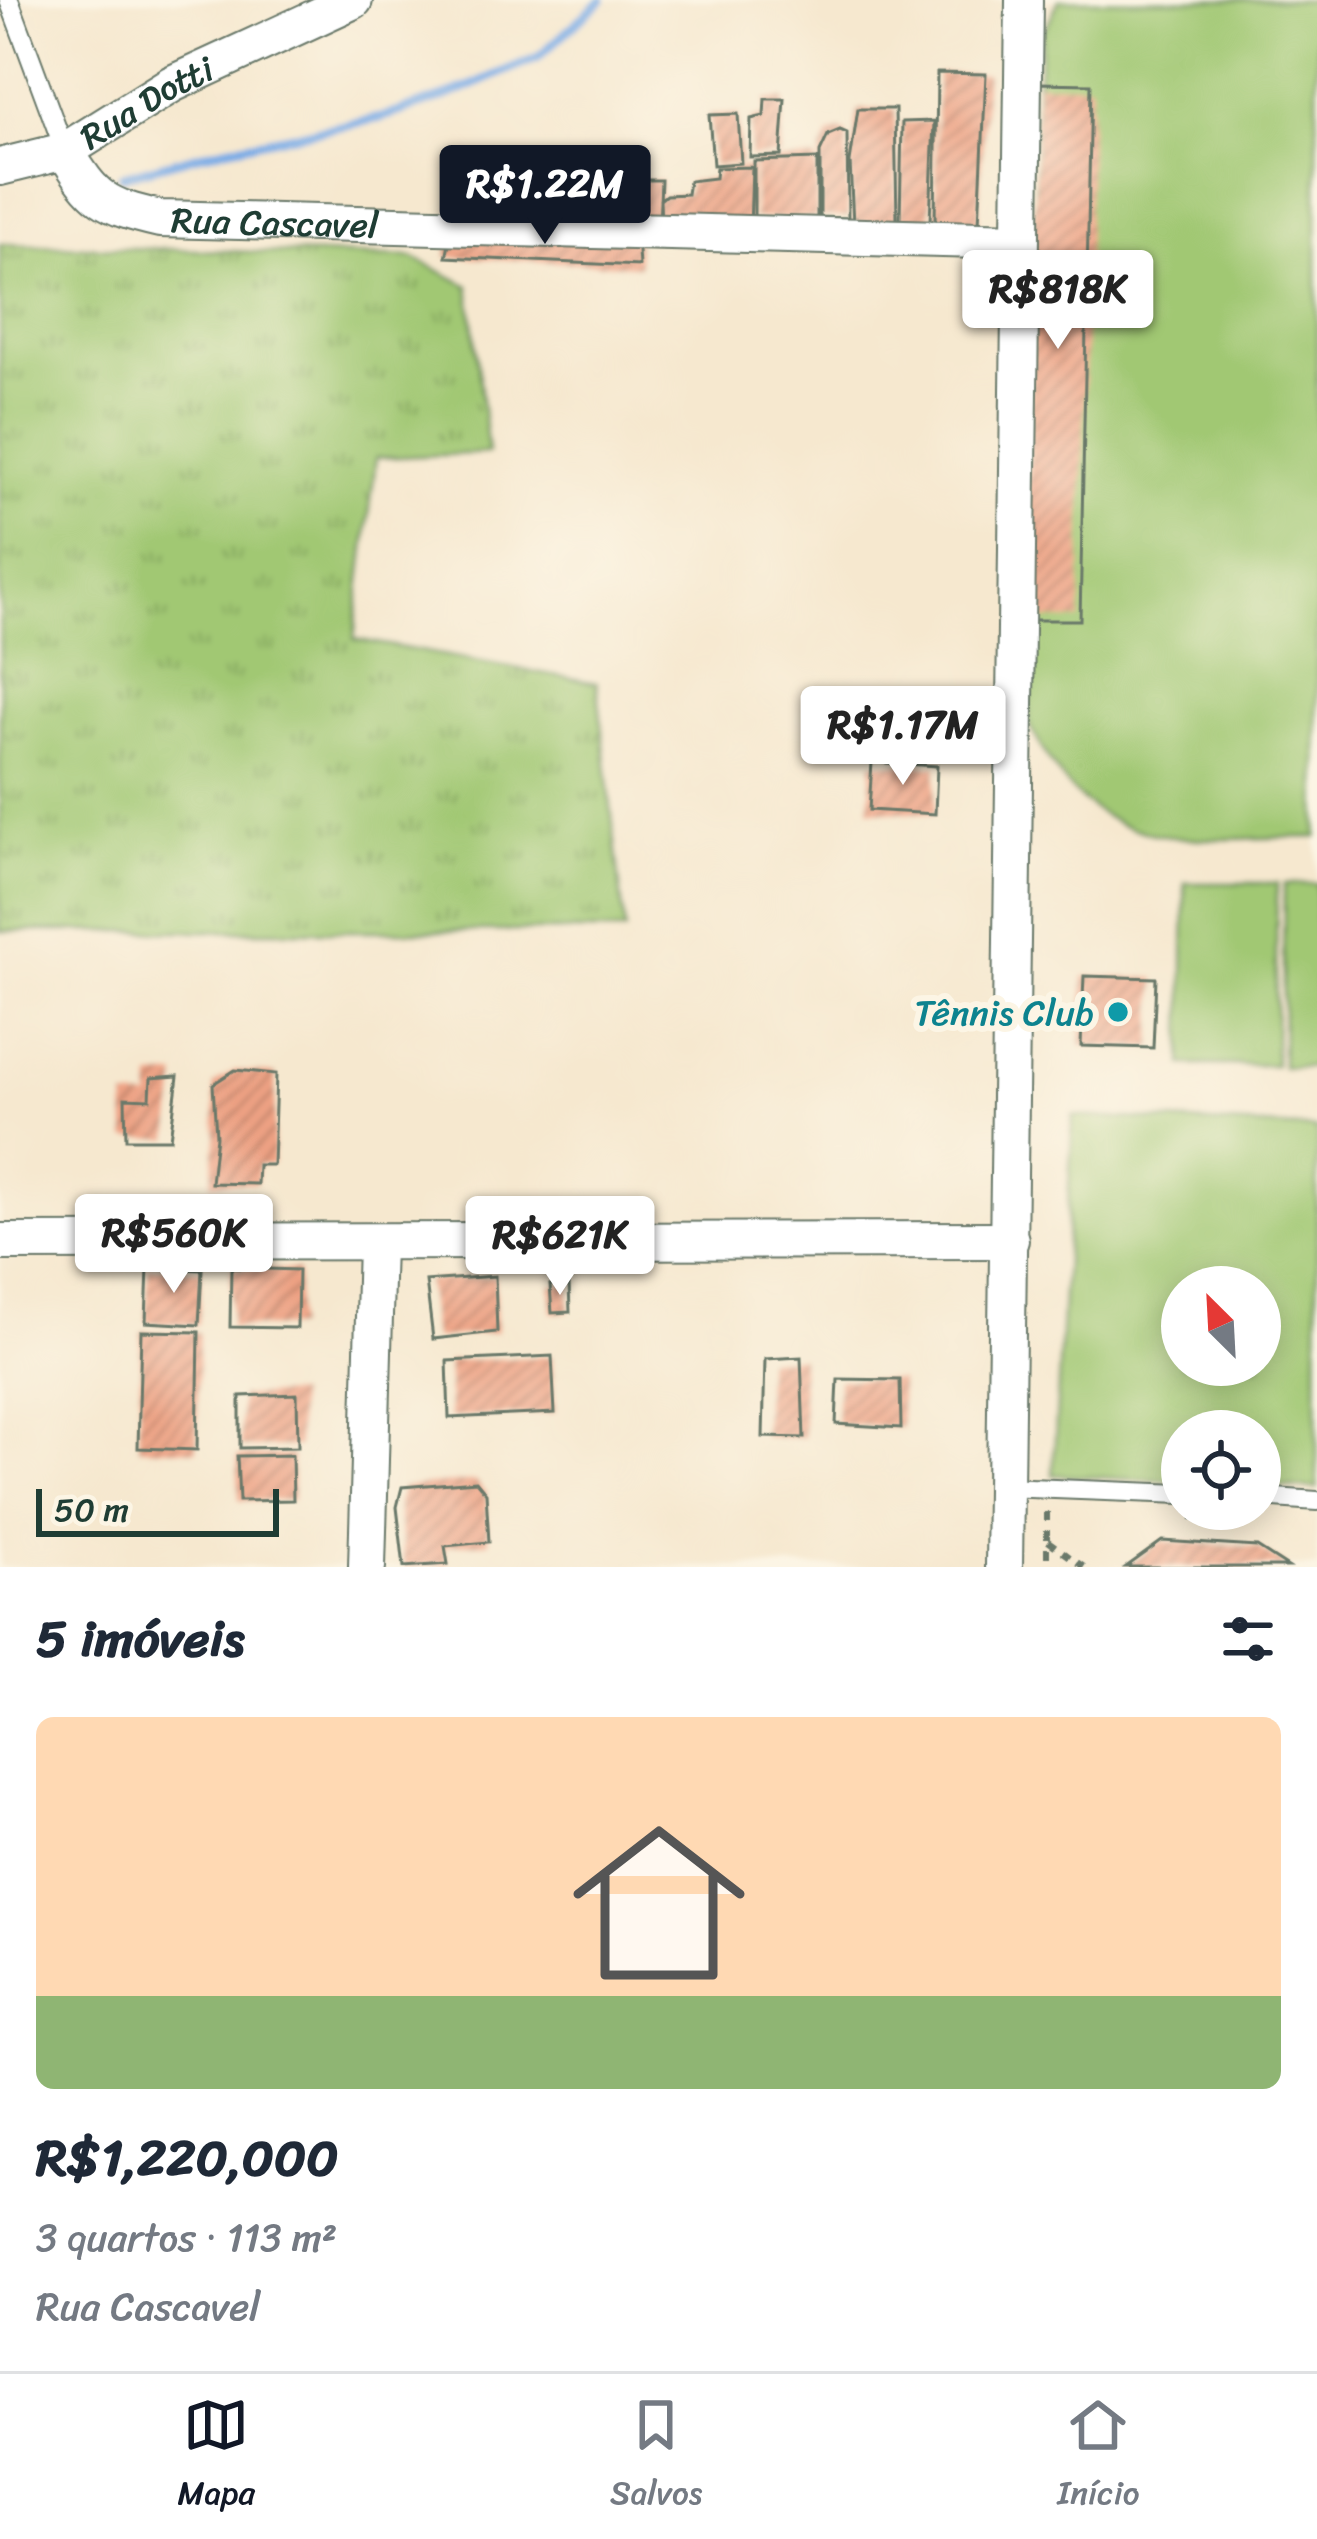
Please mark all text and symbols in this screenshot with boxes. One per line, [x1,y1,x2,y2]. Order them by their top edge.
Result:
street label: Rua Dotti [67,38,226,168]
pin: R$1.22M [434,145,656,247]
text: R$1.22M [467,149,623,218]
street label: Rua Cascavel [170,188,380,258]
pin: R$818K [960,250,1156,352]
text: R$818K [989,254,1127,323]
pin: R$1.17M [792,686,1014,788]
text: R$1.17M [828,690,978,759]
place label: Tênnis Club [915,981,1094,1045]
marker: Tênnis Club [1105,999,1131,1025]
pin: R$560K [76,1194,272,1296]
pin: R$621K [462,1196,658,1298]
text: R$560K [102,1198,246,1267]
text: R$621K [492,1200,628,1269]
north arrow [1161,1266,1281,1386]
map controls [1161,1266,1281,1530]
button: locate [1161,1410,1281,1530]
text: 50 m [54,1481,129,1539]
scale bar [36,1483,279,1536]
text: 5 imóveis [36,1594,245,1684]
icon: filters [1215,1606,1281,1672]
icon: home [551,1795,767,2011]
text: R$1,220,000 [36,2113,338,2203]
text: 3 quartos · 113 m² [36,2203,337,2272]
text: Rua Cascavel [36,2272,260,2341]
tab: Mapa [177,2392,255,2522]
tab: Salvos [610,2392,702,2522]
tab: Início [1057,2392,1140,2522]

